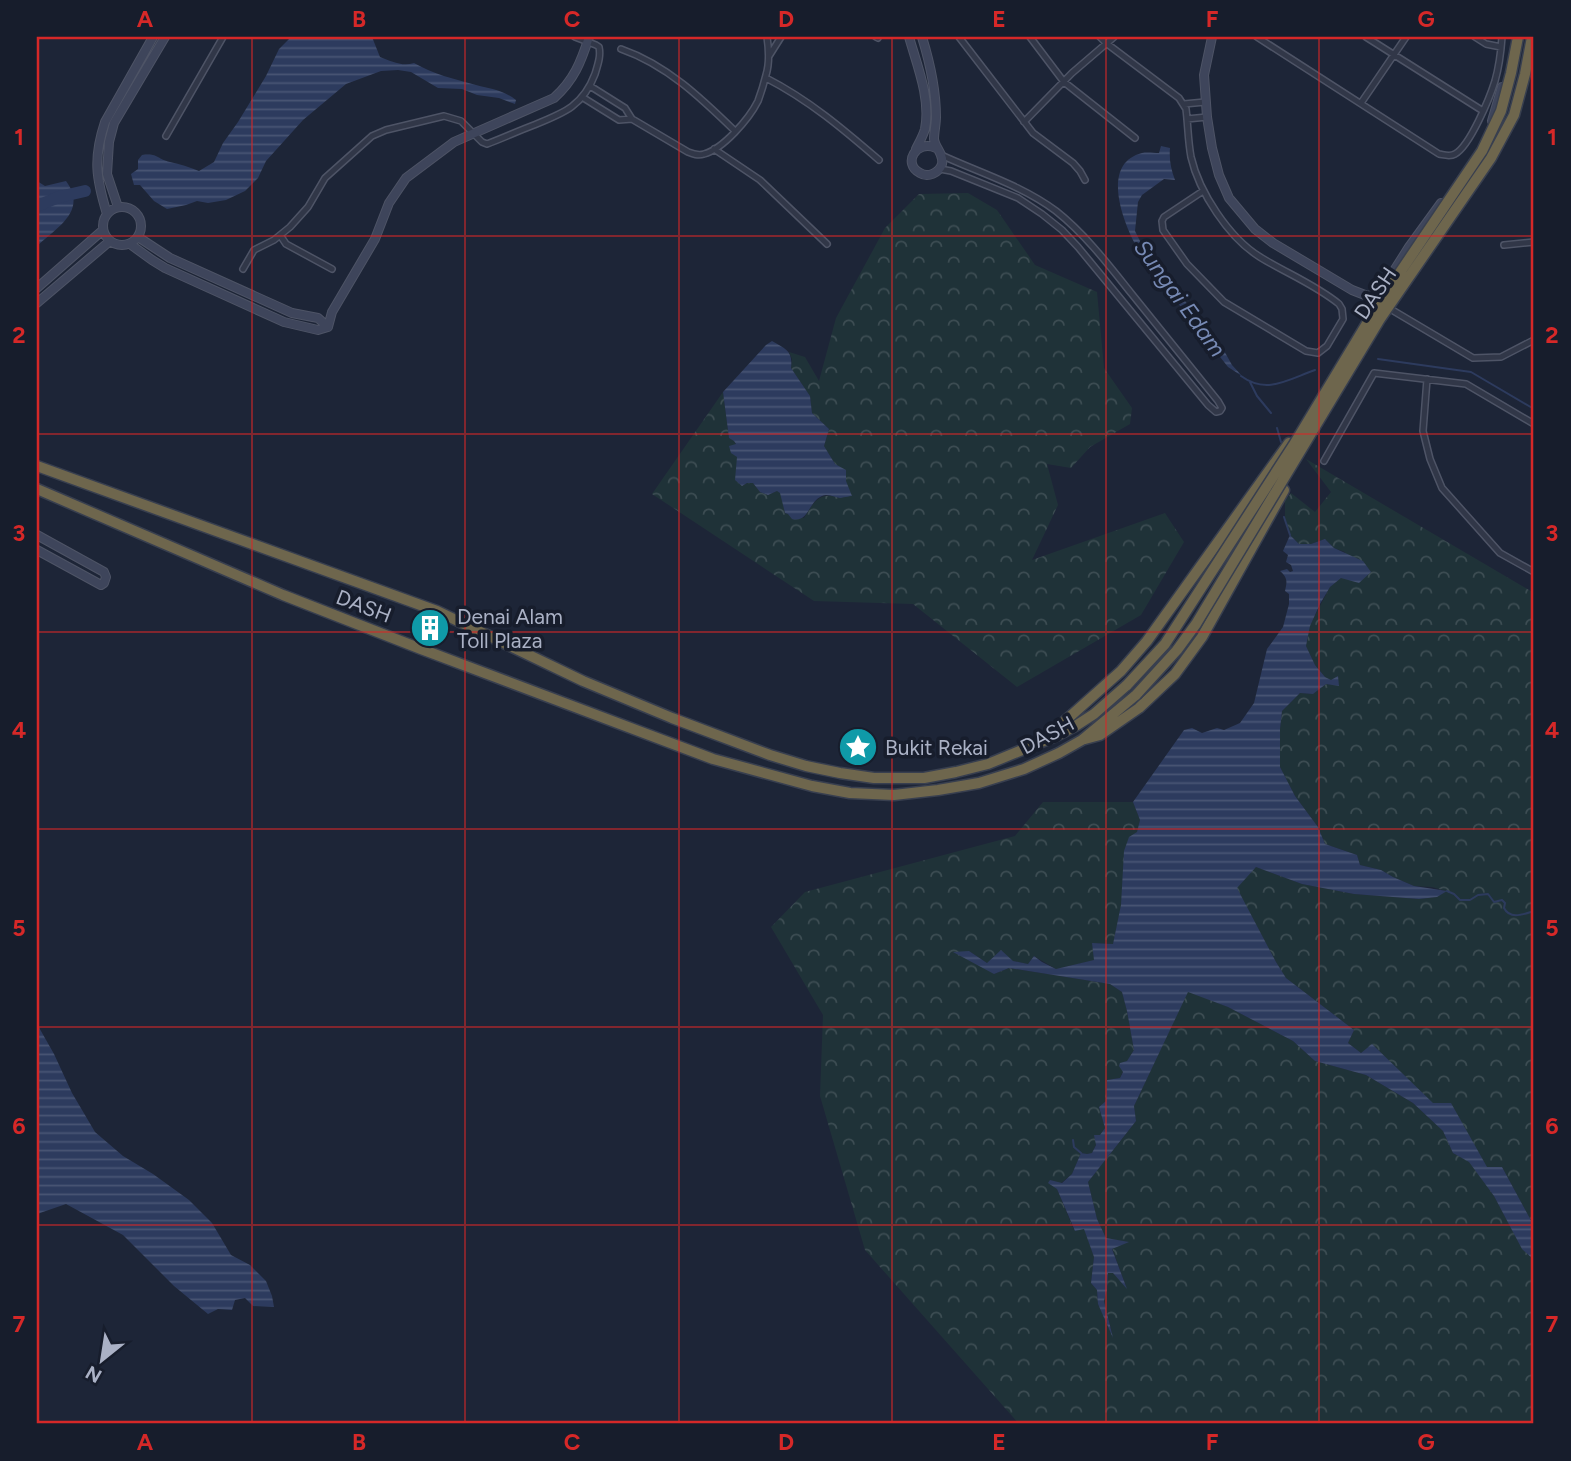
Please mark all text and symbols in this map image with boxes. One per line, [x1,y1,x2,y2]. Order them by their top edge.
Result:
text: A [137,5,154,33]
text: B [352,5,366,33]
text: C [564,5,581,33]
text: D [778,5,794,33]
text: E [992,5,1006,33]
text: F [1206,5,1219,33]
text: G [1417,5,1435,33]
text: 1 [14,123,24,151]
text: 1 [1547,123,1557,151]
water label: Sungai Edam [1128,234,1232,362]
street label: DASH [1349,262,1401,324]
text: 2 [12,321,26,349]
text: 2 [1545,321,1559,349]
text: 3 [13,519,25,547]
text: 3 [1546,519,1558,547]
street label: DASH [333,584,395,628]
place label: Denai Alam Toll Plaza [457,604,563,653]
building icon: Denai Alam Toll Plaza [409,607,451,649]
street label: DASH [1016,711,1078,759]
text: 4 [12,716,26,744]
text: 4 [1545,716,1559,744]
place icon: Bukit Rekai [837,726,879,768]
place label: Bukit Rekai [885,735,988,760]
text: 5 [12,914,26,942]
text: 5 [1545,914,1559,942]
text: 6 [12,1112,26,1140]
text: 6 [1545,1112,1559,1140]
text: 7 [13,1310,26,1338]
text: 7 [1546,1310,1559,1338]
north arrow [66,1324,136,1394]
text: N [82,1361,106,1388]
text: A [137,1428,154,1456]
text: B [352,1428,366,1456]
text: C [564,1428,581,1456]
text: D [778,1428,794,1456]
text: E [992,1428,1006,1456]
text: F [1206,1428,1219,1456]
text: G [1417,1428,1435,1456]

